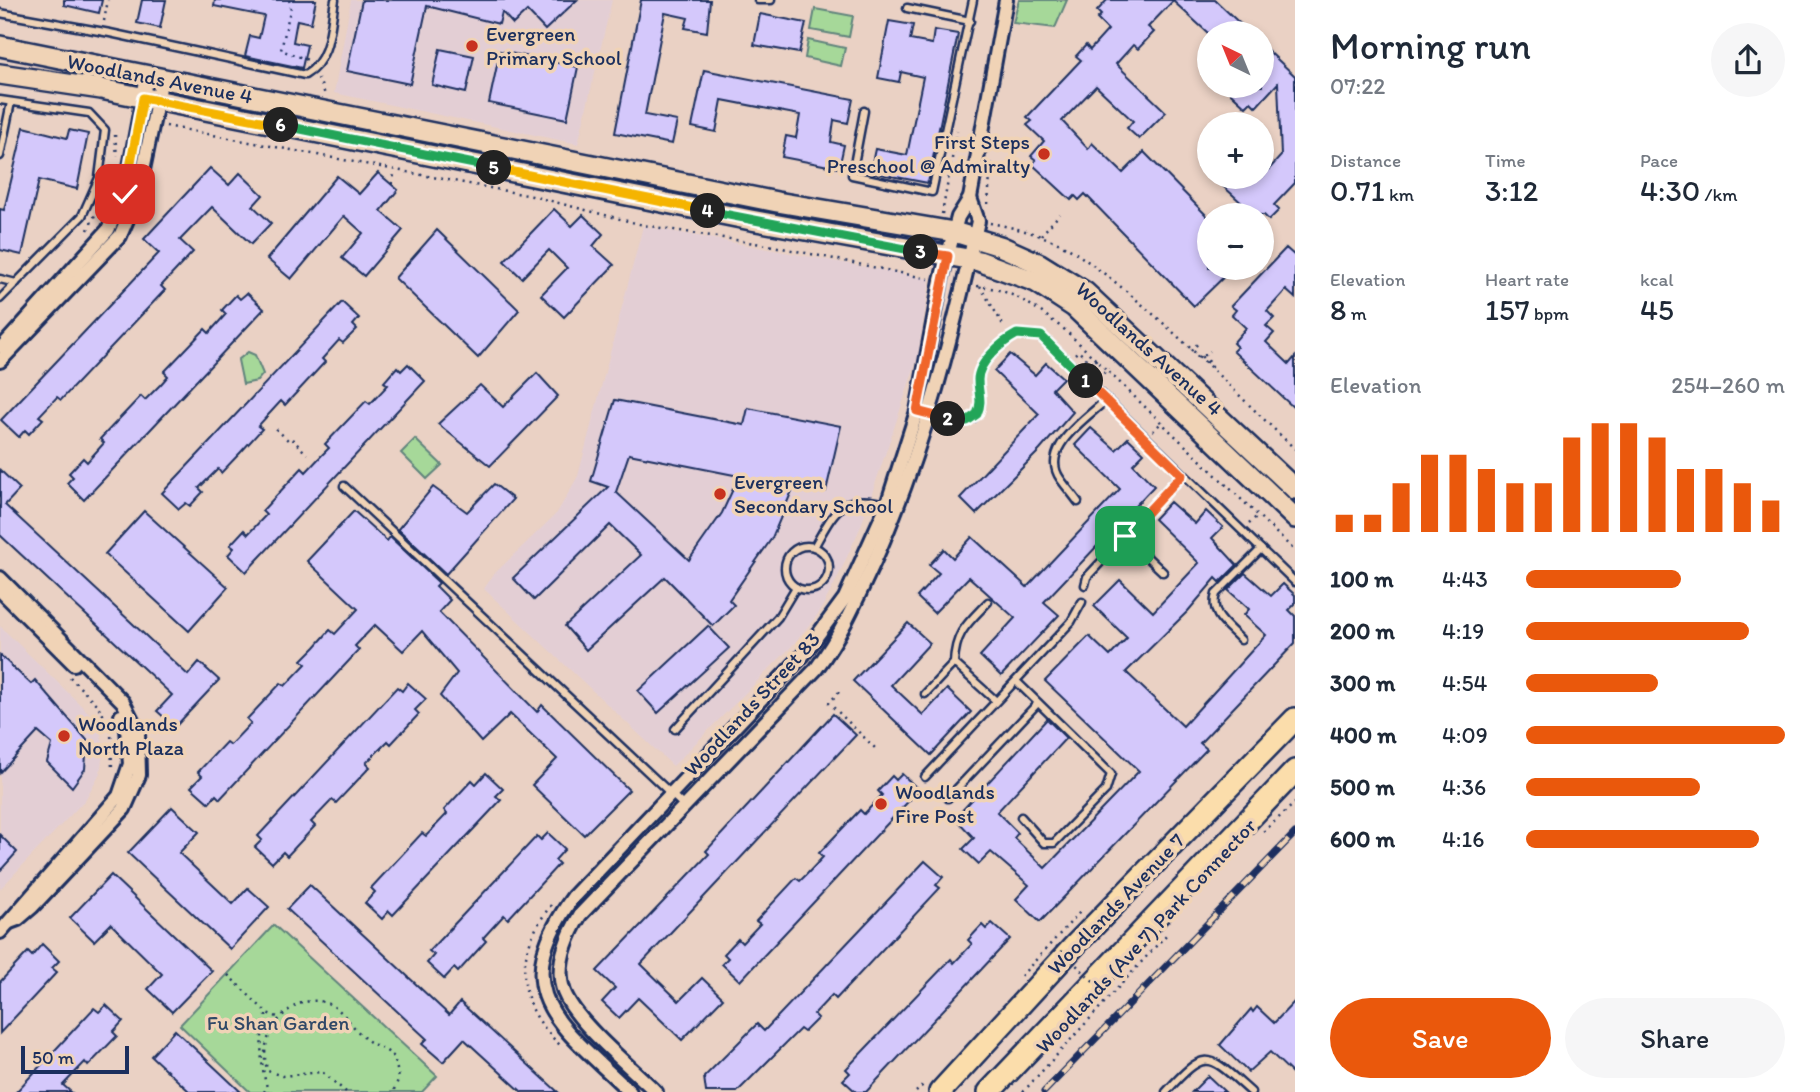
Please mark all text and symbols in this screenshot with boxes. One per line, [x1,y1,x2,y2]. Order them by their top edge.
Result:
place label: Evergreen Primary School [486,21,622,70]
north arrow [1197,21,1274,98]
map controls [1197,21,1274,280]
text: Morning run [1330,23,1531,69]
button: share [1711,23,1785,97]
marker: Evergreen Primary School [464,38,480,54]
street label: Woodlands Avenue 4 [65,48,255,109]
text: 07:22 [1330,72,1385,100]
pin: 6 [264,108,298,142]
button: + [1197,112,1274,189]
text: 6 [275,113,286,136]
place label: First Steps Preschool @ Admiralty [827,129,1030,178]
marker: First Steps Preschool @ Admiralty [1036,146,1052,162]
text: Distance [1330,149,1401,172]
text: Time [1485,149,1526,172]
text: Pace [1640,149,1678,172]
pin: 5 [476,150,512,186]
text: 5 [489,156,498,179]
pin [95,164,155,224]
text: 0.71 [1330,172,1385,209]
text: 3:12 [1485,172,1538,209]
text: 4:30 [1640,172,1700,209]
icon: check [106,175,144,213]
text: km [1385,183,1414,206]
text: /km [1700,183,1738,206]
pin: 4 [690,194,726,228]
text: 4 [702,199,713,222]
button: − [1197,203,1274,280]
pin: 3 [904,234,939,270]
text: 3 [915,240,926,263]
text: Elevation [1330,268,1406,291]
text: Heart rate [1485,268,1569,291]
text: kcal [1640,268,1674,291]
street label: Woodlands Avenue 4 [1071,276,1228,421]
text: 8 [1330,291,1346,328]
text: 157 [1485,291,1530,328]
text: 45 [1640,291,1674,328]
text: m [1346,302,1367,325]
text: bpm [1530,302,1569,325]
pin: 1 [1068,364,1104,398]
text: 1 [1081,369,1090,392]
text: Elevation [1330,371,1421,399]
text: 254–260 m [1671,371,1785,399]
pin: 2 [930,402,965,436]
text: 2 [943,407,953,430]
place label: Evergreen Secondary School [734,469,893,518]
marker: Evergreen Secondary School [712,486,728,502]
pin [1095,506,1155,566]
icon: arrive [1106,517,1144,555]
text: 100 m [1330,565,1394,593]
text: 4:43 [1442,565,1488,593]
text: 200 m [1330,617,1395,645]
text: 4:19 [1442,617,1484,645]
street label: Woodlands Street 83 [678,626,825,781]
text: 300 m [1330,669,1395,697]
text: 4:54 [1442,669,1487,697]
place label: Woodlands North Plaza [78,711,184,760]
text: 400 m [1330,721,1397,749]
text: 4:09 [1442,721,1488,749]
marker: Woodlands North Plaza [56,728,72,744]
text: 500 m [1330,773,1395,801]
text: 4:36 [1442,773,1486,801]
place label: Woodlands Fire Post [895,779,995,828]
marker: Woodlands Fire Post [873,796,889,812]
street label: Woodlands (Ave 7) Park Connector [1030,813,1262,1058]
text: 600 m [1330,825,1395,853]
text: 4:16 [1442,825,1484,853]
street label: Woodlands Avenue 7 [1042,828,1189,979]
button: Save [1330,998,1551,1078]
button: Share [1565,998,1785,1078]
park label: Fu Shan Garden [207,1010,349,1035]
scale bar [21,1043,130,1075]
text: 50 m [32,1046,74,1069]

